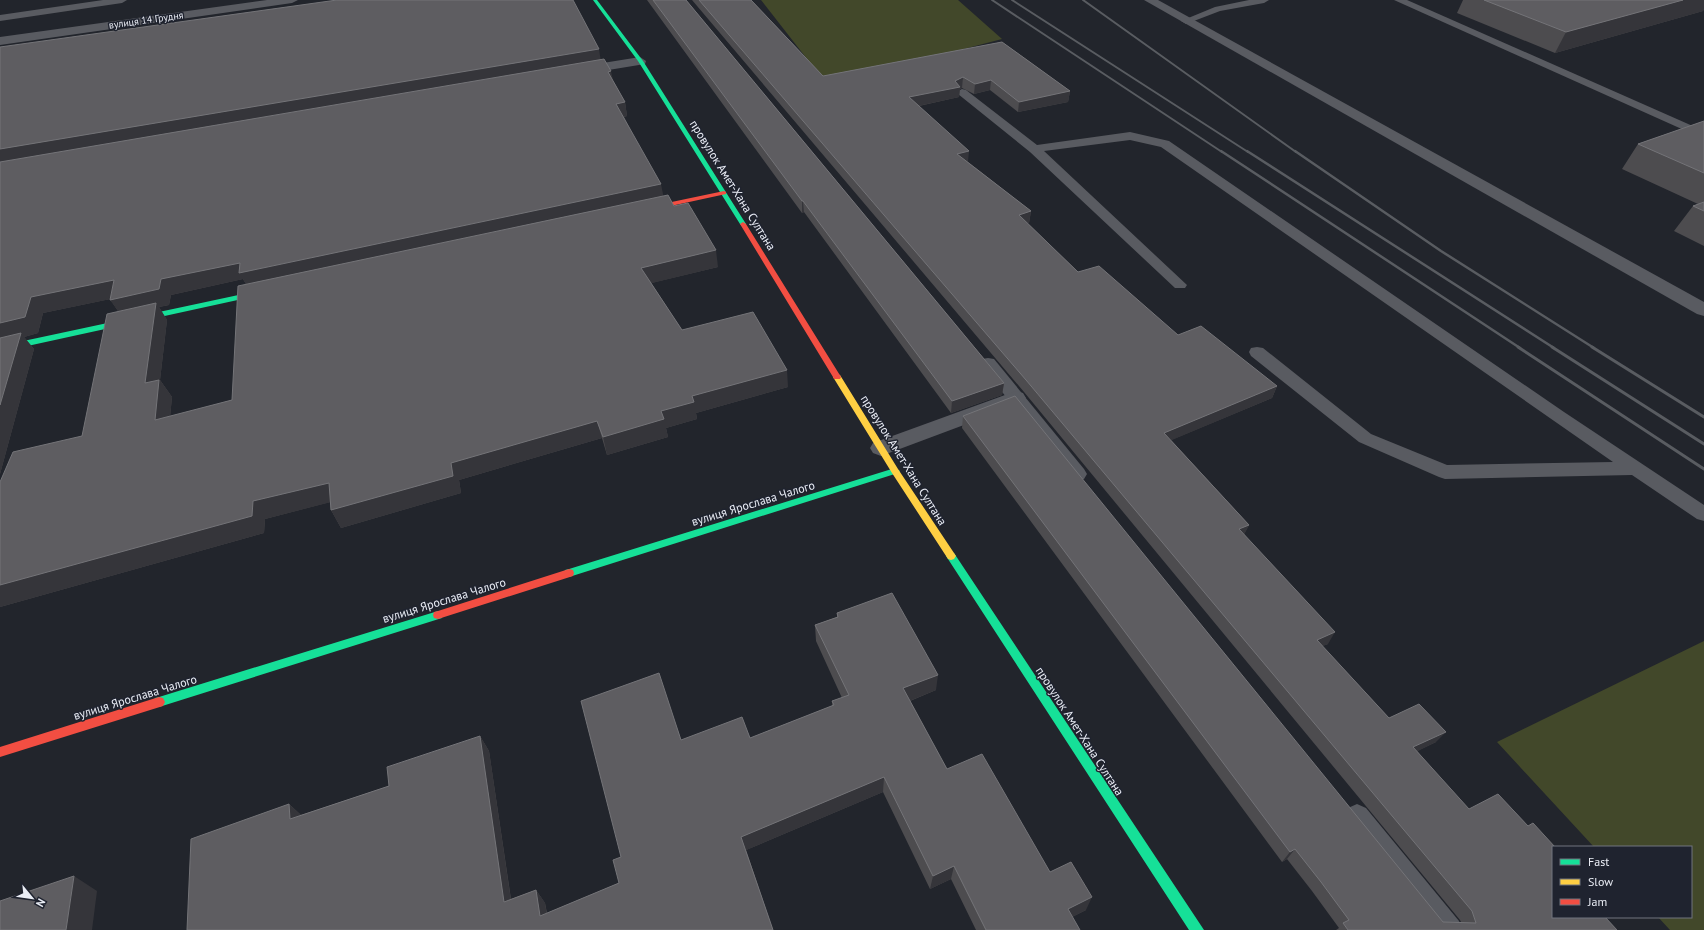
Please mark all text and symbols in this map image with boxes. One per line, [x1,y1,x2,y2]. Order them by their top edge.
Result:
street label: вулиця 14 Грудня [108,8,184,32]
street label: провулок Амет-Хана Султана [687,117,779,253]
street label: провулок Амет-Хана Султана [858,392,950,528]
street label: вулиця Ярослава Чалого [690,477,816,529]
street label: вулиця Ярослава Чалого [381,574,507,626]
street label: провулок Амет-Хана Султана [1033,664,1127,798]
street label: вулиця Ярослава Чалого [72,671,198,723]
legend [1552,846,1692,918]
text: Fast [1588,854,1609,869]
text: Slow [1588,874,1613,889]
north arrow [12,878,52,918]
text: Jam [1587,894,1607,909]
text: N [33,896,49,909]

